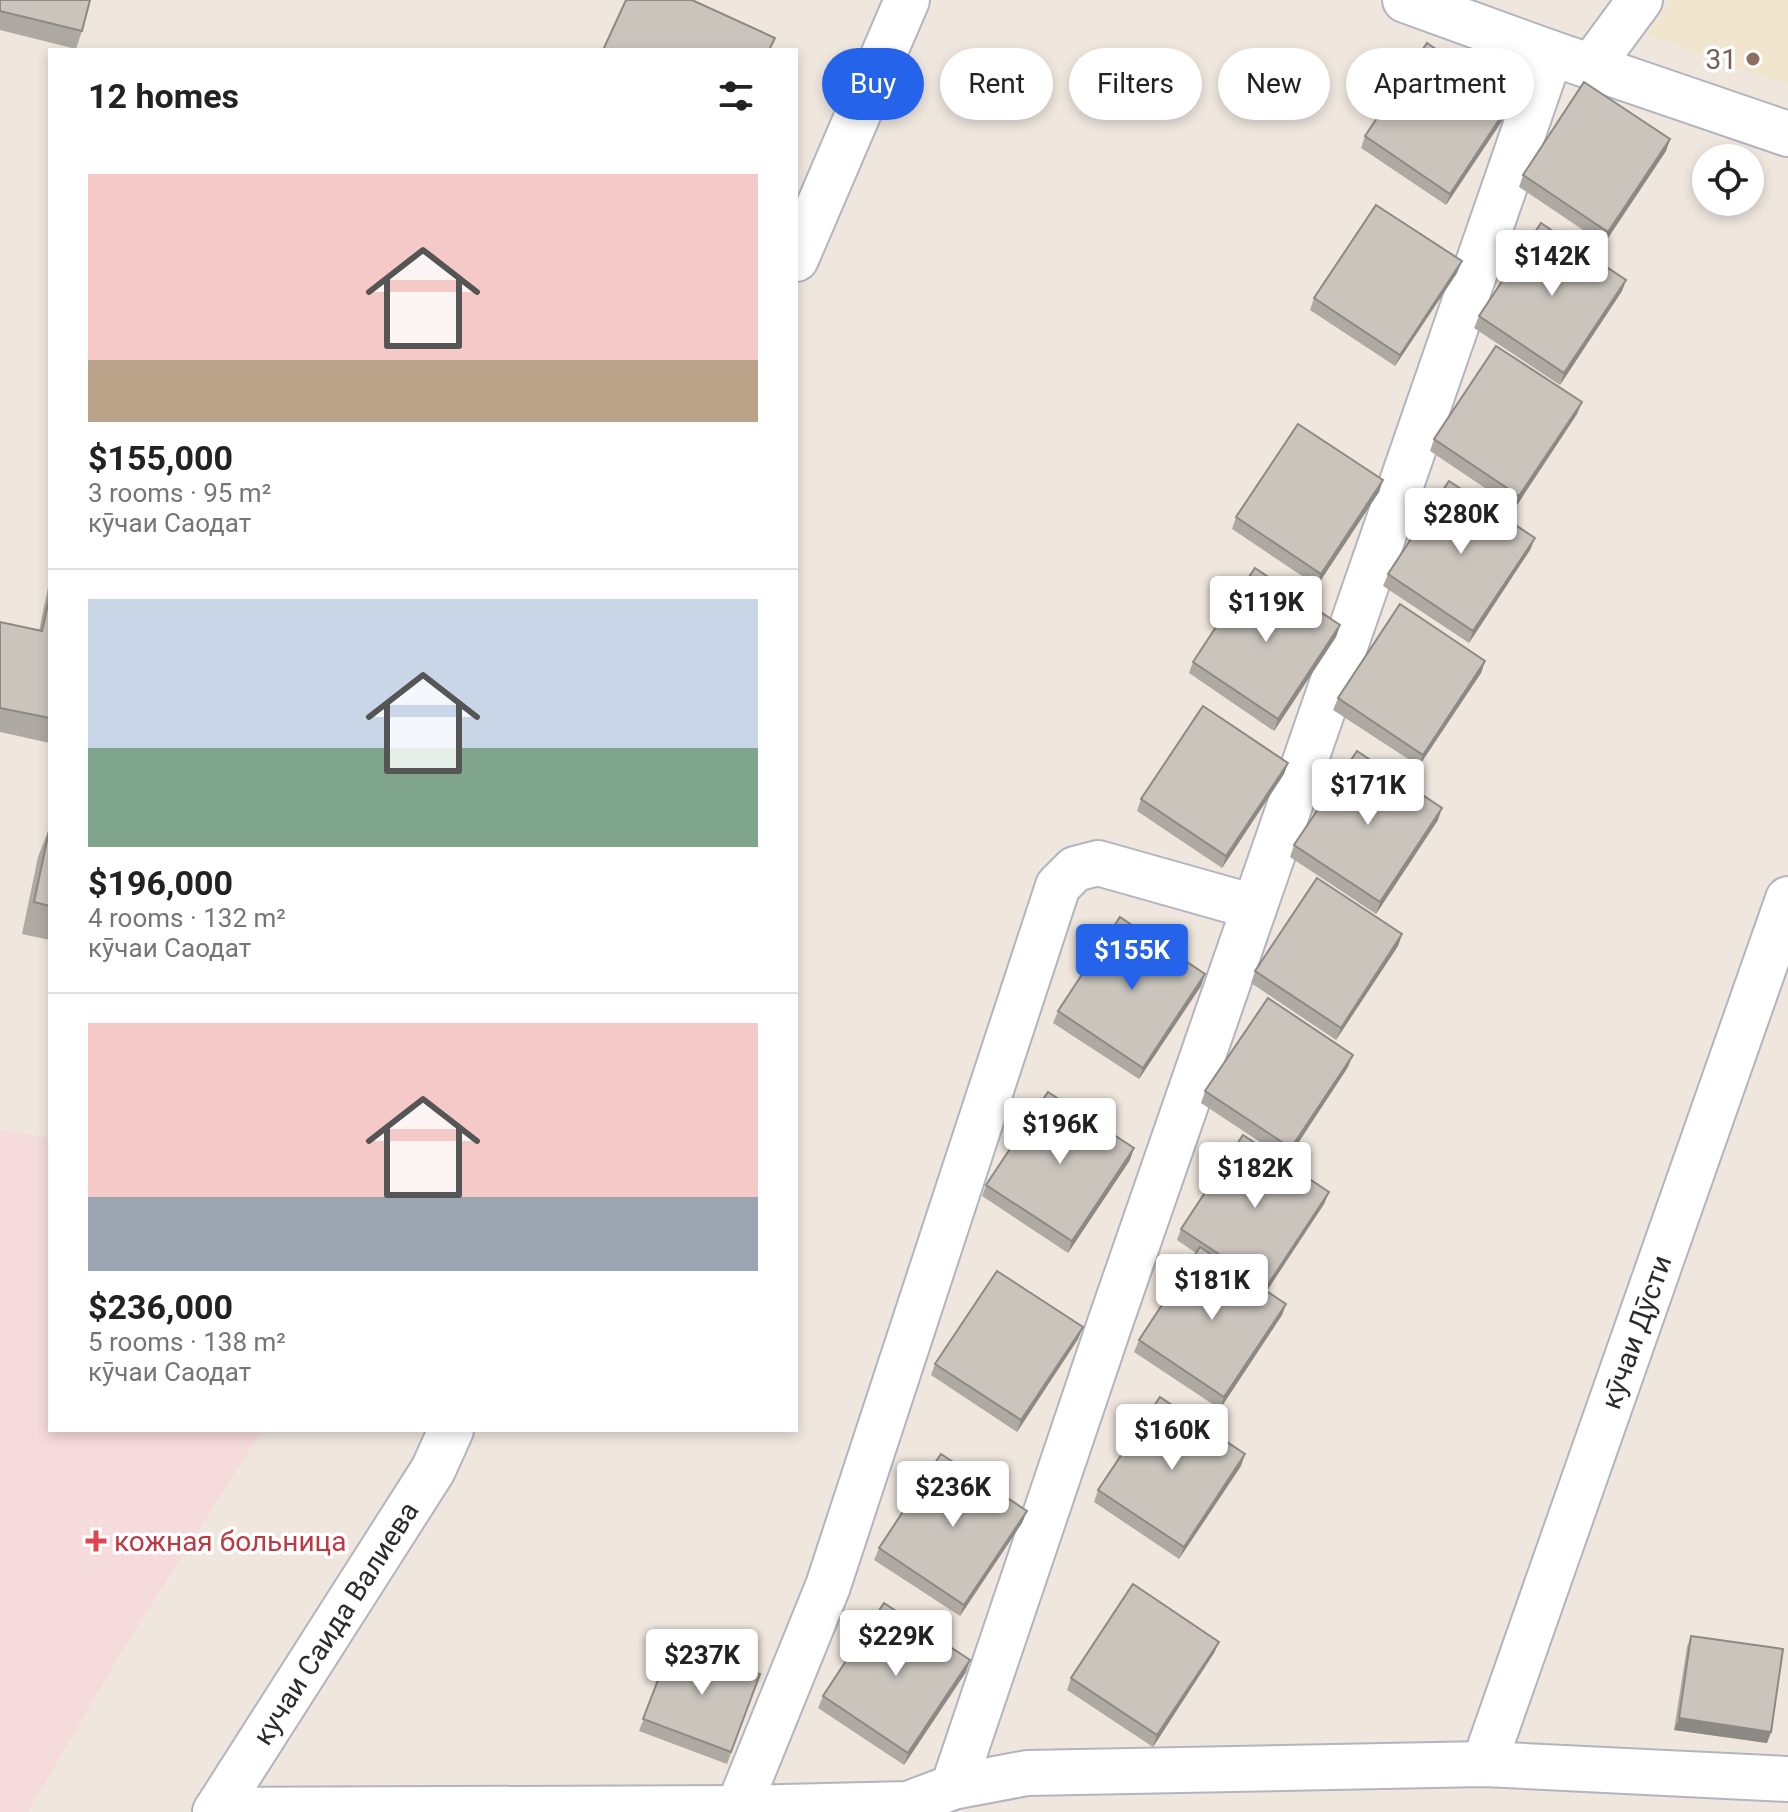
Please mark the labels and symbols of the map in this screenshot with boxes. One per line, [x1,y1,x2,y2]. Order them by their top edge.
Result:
place label: 31 [1706,43,1737,76]
marker: 31 [1744,50,1762,68]
pin: $142K [1496,230,1608,298]
pin: $280K [1405,488,1517,556]
pin: $119K [1210,576,1322,644]
pin: $171K [1312,759,1424,827]
pin: $155K [1076,924,1188,992]
pin: $196K [1004,1098,1116,1166]
pin: $182K [1199,1142,1311,1210]
street label: кӯчаи Дӯсти [1594,1251,1678,1413]
pin: $181K [1156,1254,1268,1322]
pin: $160K [1116,1404,1228,1472]
pin: $236K [897,1461,1009,1529]
street label: кучаи Саида Валиева [246,1495,425,1751]
place label: кожная больница [114,1525,346,1558]
marker: кожная больница [85,1530,107,1552]
pin: $229K [840,1610,952,1678]
pin: $237K [646,1629,758,1697]

